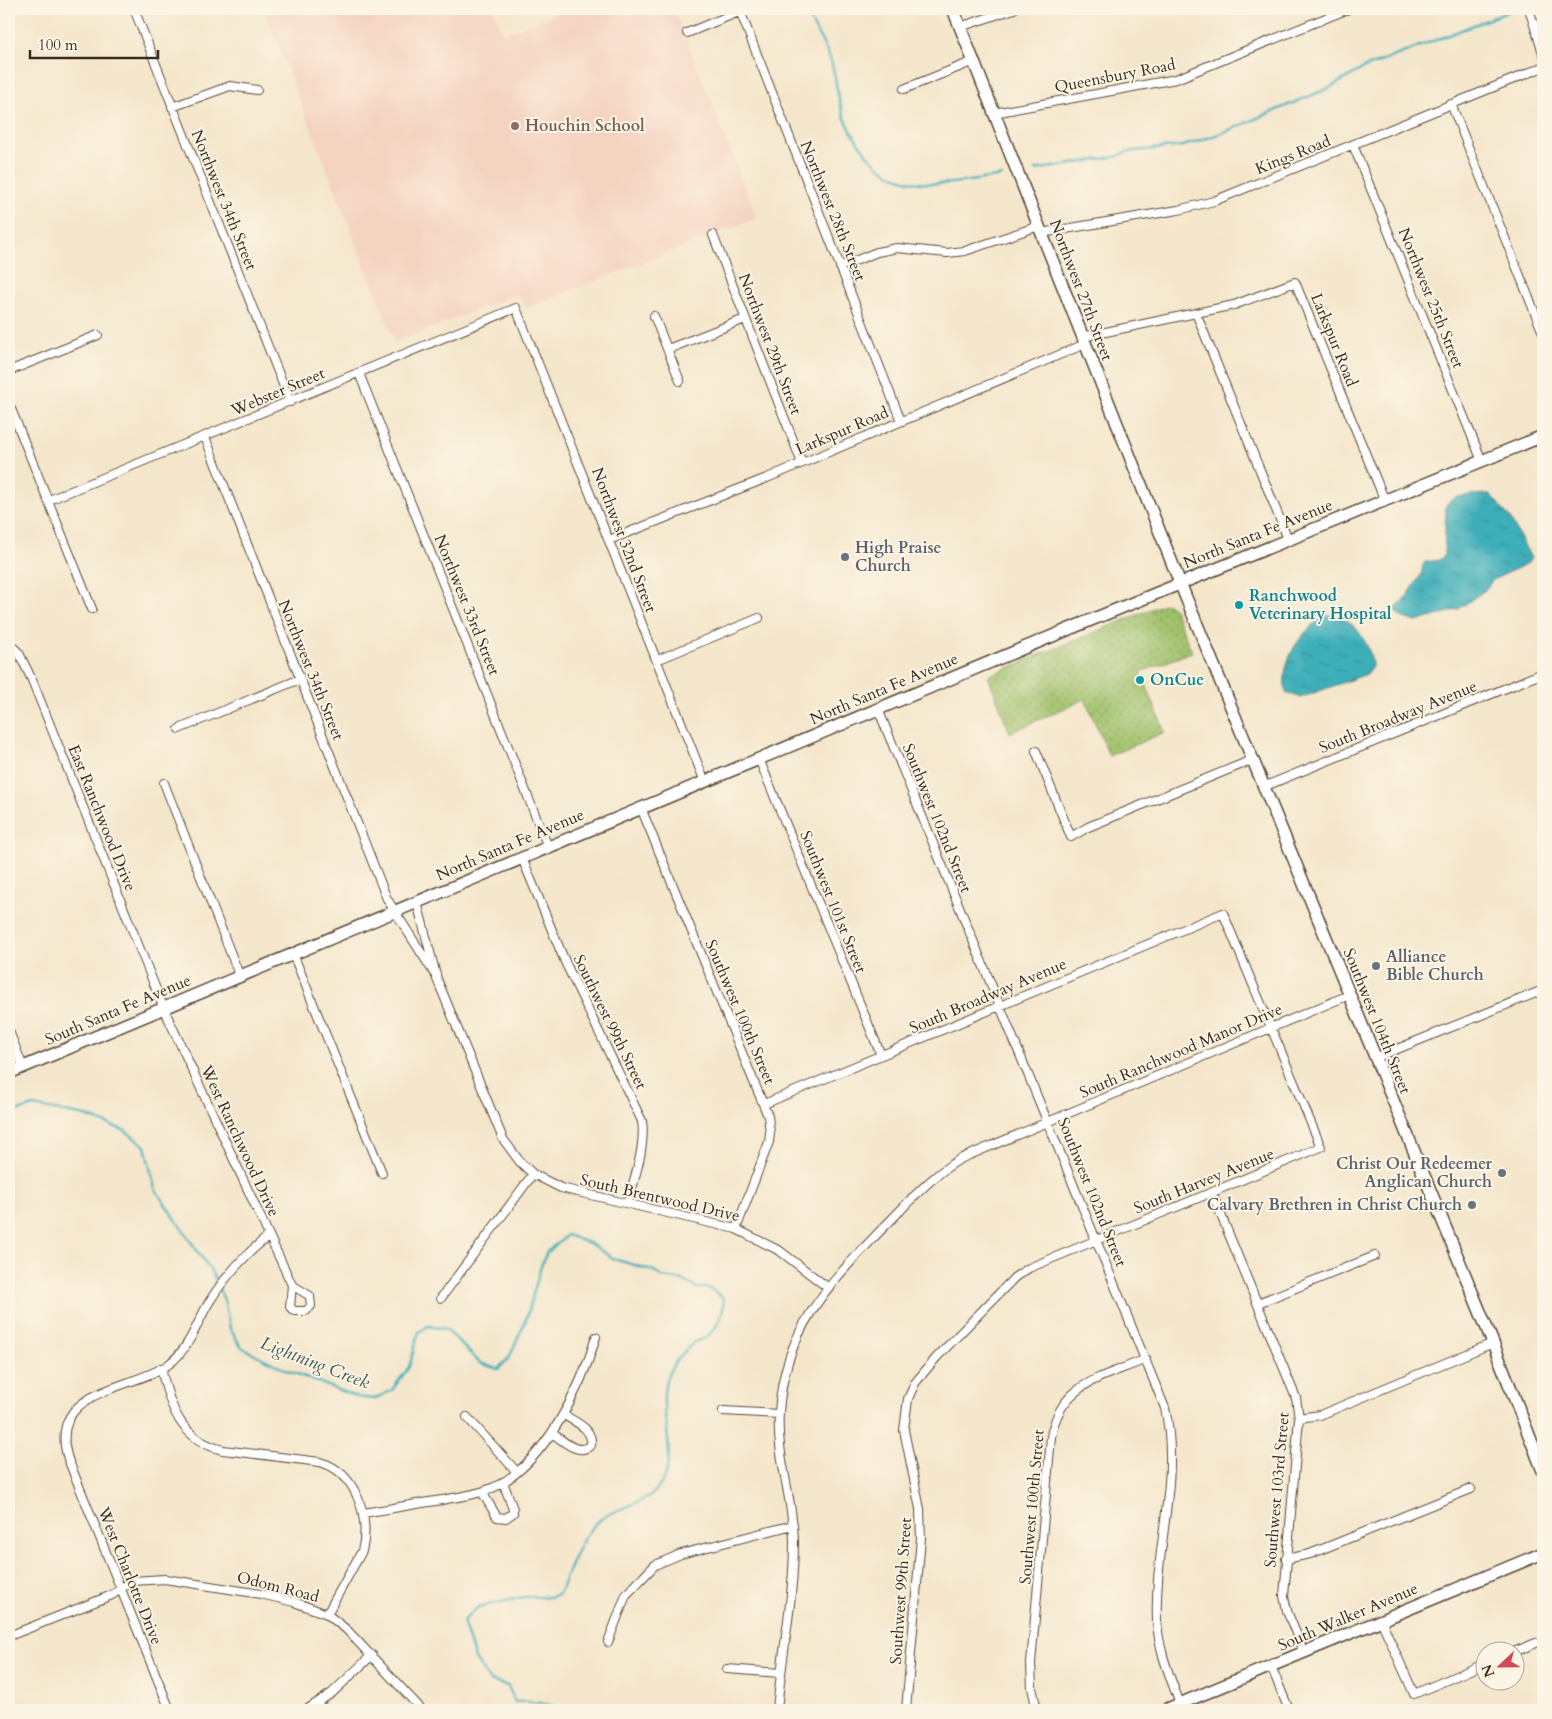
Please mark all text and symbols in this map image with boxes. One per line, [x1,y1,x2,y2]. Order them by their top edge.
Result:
scale bar [30,28,158,60]
text: 100 m [38,35,78,55]
street label: Queensbury Road [1053,53,1178,99]
place label: Houchin School [525,115,645,137]
marker: Houchin School [509,120,521,132]
street label: Northwest 34th Street [186,126,262,274]
street label: Kings Road [1252,130,1334,180]
street label: Northwest 28th Street [795,137,871,285]
street label: Northwest 27th Street [1044,216,1118,364]
street label: Northwest 25th Street [1393,224,1469,372]
street label: Northwest 29th Street [733,270,807,418]
street label: Larkspur Road [1305,290,1363,390]
street label: Webster Street [227,362,328,422]
street label: Larkspur Road [792,401,892,460]
street label: Northwest 32nd Street [586,464,662,616]
street label: North Santa Fe Avenue [1180,494,1336,574]
street label: Northwest 33rd Street [429,531,505,679]
place label: High Praise Church [855,537,942,577]
marker: High Praise Church [839,551,851,563]
place label: Ranchwood Veterinary Hospital [1249,585,1392,625]
street label: Northwest 34th Street [273,596,349,744]
marker: Ranchwood Veterinary Hospital [1233,599,1245,611]
street label: North Santa Fe Avenue [806,648,962,730]
place label: OnCue [1150,669,1204,691]
marker: OnCue [1134,674,1146,686]
street label: South Broadway Avenue [1316,675,1480,759]
street label: Southwest 102nd Street [897,740,977,896]
street label: East Ranchwood Drive [63,741,141,895]
street label: North Santa Fe Avenue [432,804,588,886]
street label: Southwest 101st Street [794,827,872,977]
street label: Southwest 100th Street [700,936,780,1088]
street label: Southwest 104th Street [1338,945,1416,1097]
place label: Alliance Bible Church [1386,946,1484,986]
street label: Southwest 99th Street [568,951,652,1093]
street label: South Broadway Avenue [906,953,1070,1039]
marker: Alliance Bible Church [1370,960,1382,972]
street label: South Santa Fe Avenue [42,969,194,1051]
street label: South Ranchwood Manor Drive [1076,998,1286,1104]
street label: West Ranchwood Drive [195,1061,285,1220]
street label: Southwest 102nd Street [1052,1114,1132,1270]
street label: South Harvey Avenue [1130,1143,1278,1219]
place label: Christ Our Redeemer Anglican Church [1336,1153,1493,1193]
marker: Christ Our Redeemer Anglican Church [1496,1167,1508,1179]
street label: South Brentwood Drive [578,1169,742,1227]
place label: Calvary Brethren in Christ Church [1207,1194,1462,1216]
marker: Calvary Brethren in Christ Church [1466,1199,1478,1211]
water label: Lightning Creek [257,1331,373,1395]
street label: Southwest 103rd Street [1259,1411,1295,1569]
street label: Southwest 100th Street [1014,1429,1050,1585]
street label: West Charlotte Drive [92,1503,168,1648]
street label: Southwest 99th Street [885,1517,917,1665]
street label: Odom Road [235,1566,322,1608]
street label: South Walker Avenue [1275,1578,1421,1656]
north arrow [1474,1642,1524,1692]
text: N [1477,1661,1499,1680]

